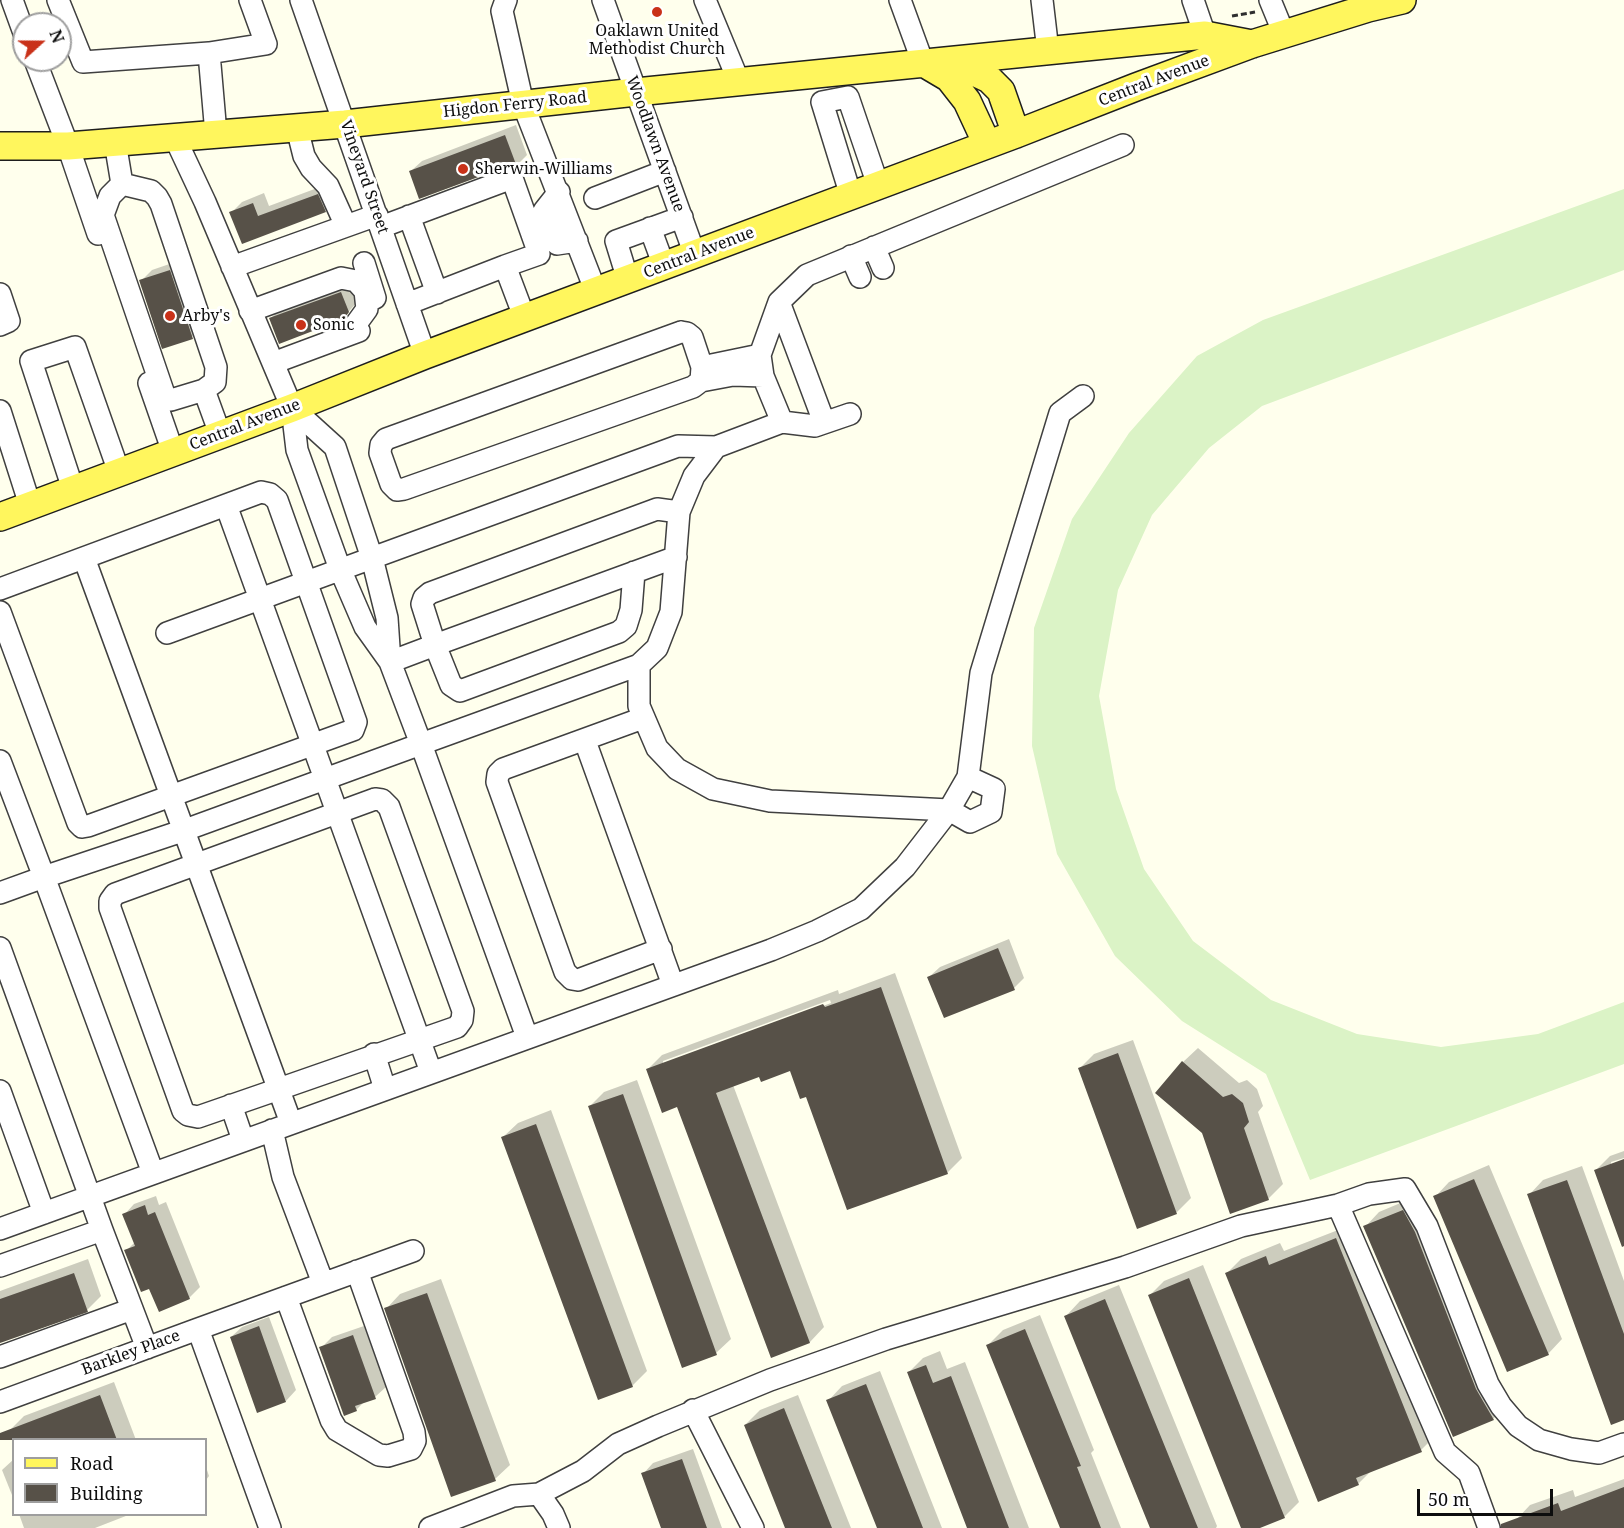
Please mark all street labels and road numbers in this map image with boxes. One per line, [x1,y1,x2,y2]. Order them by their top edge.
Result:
street label: Central Avenue [1096,51,1212,111]
street label: Woodlawn Avenue [621,73,689,215]
street label: Higdon Ferry Road [442,88,588,122]
street label: Vineyard Street [336,118,392,236]
street label: Central Avenue [641,223,757,283]
street label: Central Avenue [187,395,303,455]
street label: Barkley Place [79,1326,183,1380]

